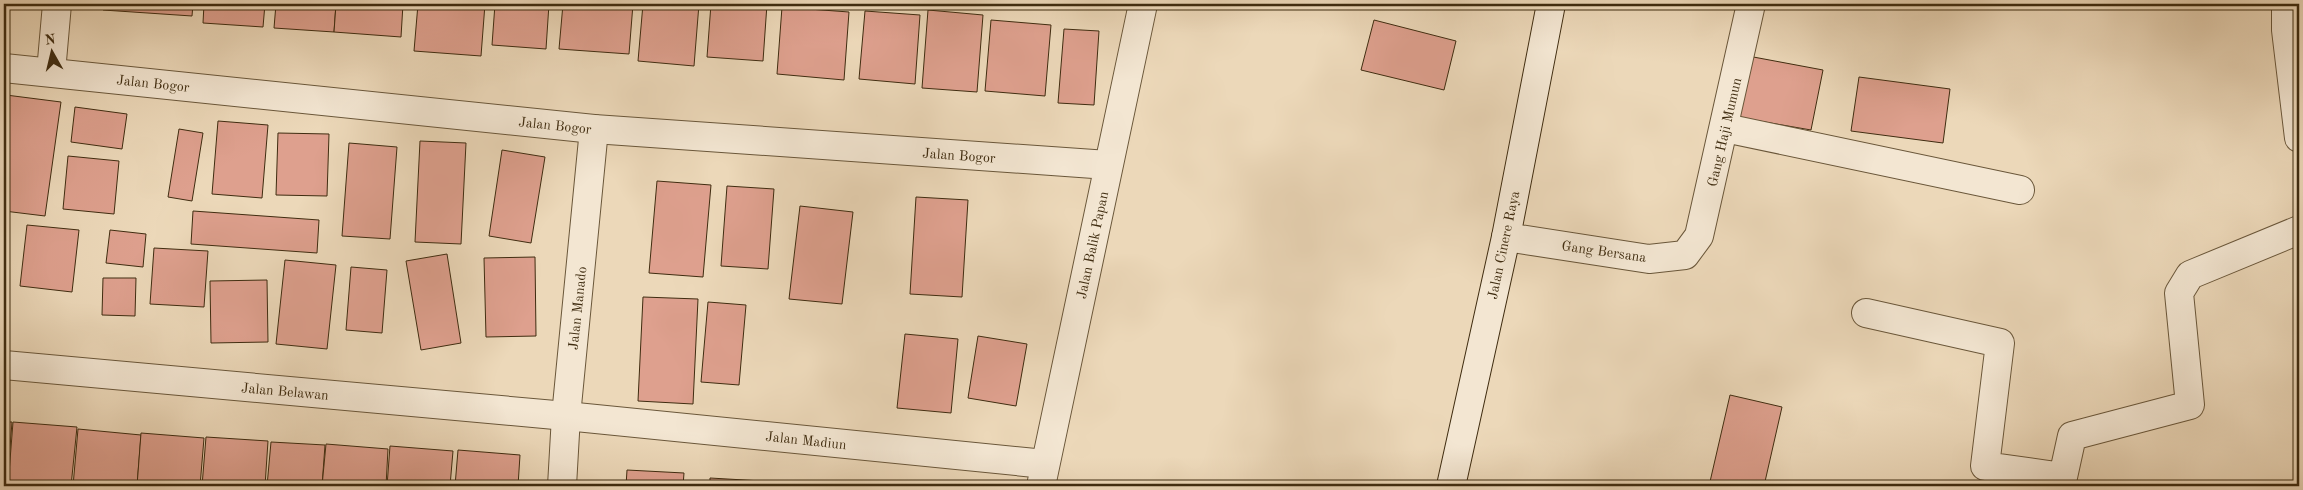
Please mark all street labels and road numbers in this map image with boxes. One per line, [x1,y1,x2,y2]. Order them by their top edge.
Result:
street label: Jalan Bogor [116,73,190,95]
street label: Gang Haji Mumun [1706,76,1744,188]
street label: Jalan Bogor [518,115,592,137]
street label: Jalan Bogor [922,146,996,166]
street label: Jalan Balik Papan [1075,190,1111,300]
street label: Jalan Cinere Raya [1486,190,1522,301]
street label: Gang Bersana [1561,239,1647,265]
street label: Jalan Manado [567,266,589,351]
street label: Jalan Belawan [240,381,330,403]
street label: Jalan Madiun [765,430,848,452]

